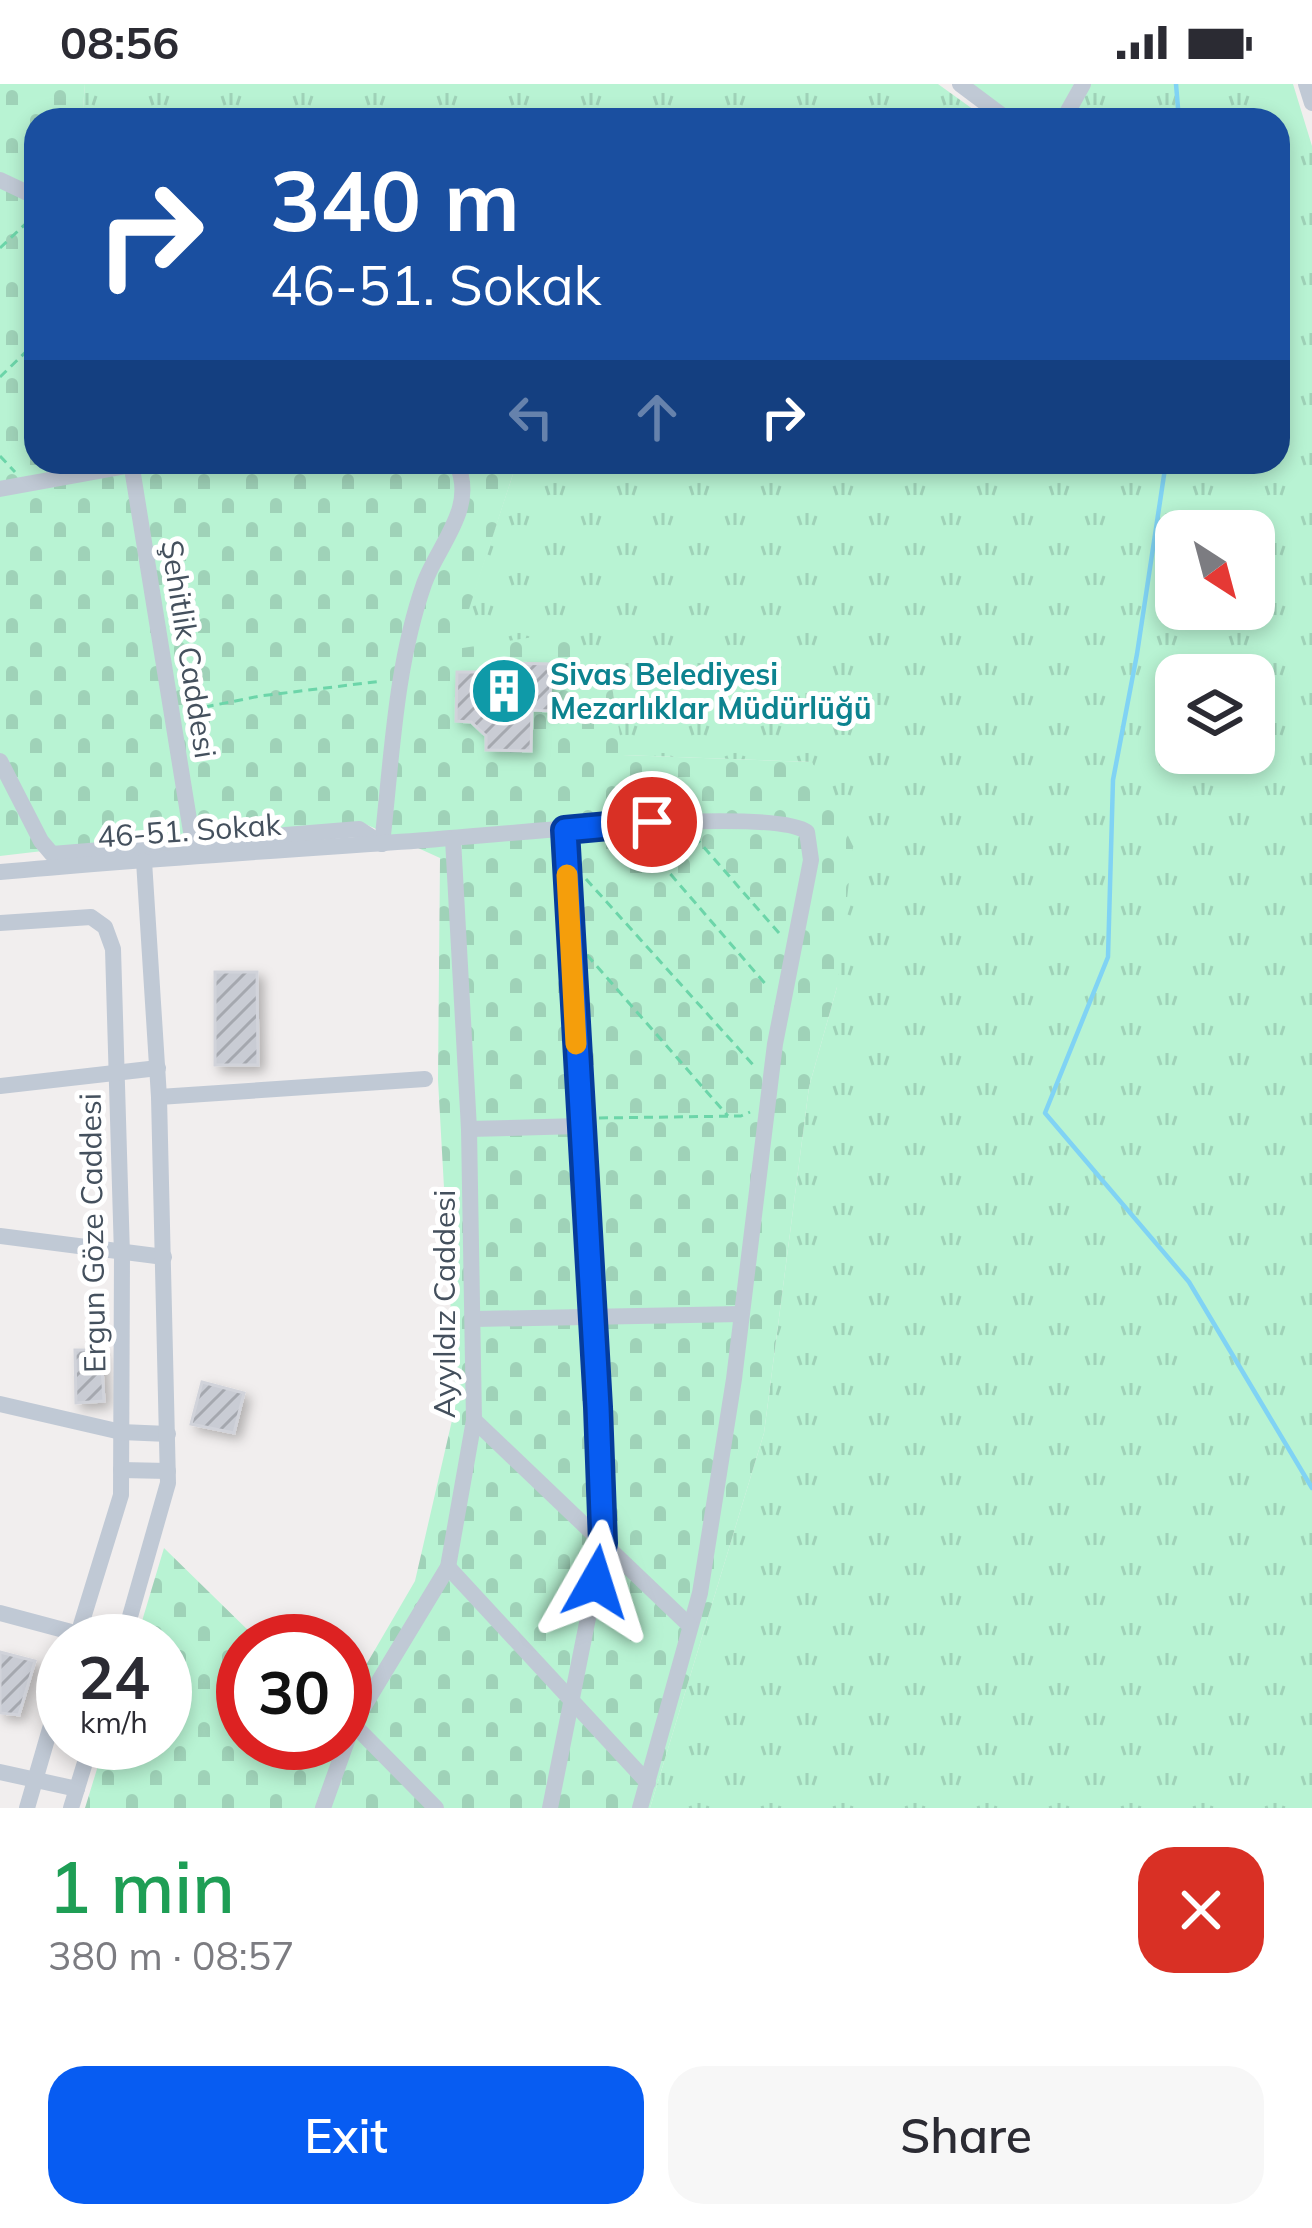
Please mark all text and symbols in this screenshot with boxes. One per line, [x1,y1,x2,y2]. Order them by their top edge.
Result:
text: 08:56 [60,14,179,70]
text: 340 m [270,147,520,252]
icon: right [72,156,228,312]
text: 46-51. Sokak [270,251,601,319]
icon: left [498,384,564,450]
icon: ahead [624,384,690,450]
icon: right [750,384,816,450]
north arrow [1155,510,1275,630]
map controls [1155,510,1275,774]
street label: Şehitlik Caddesi [153,537,225,761]
button: layers [1155,654,1275,774]
place label: Sivas Belediyesi Mezarlıklar Müdürlüğü [550,655,872,727]
building icon: Sivas Belediyesi Mezarlıklar Müdürlüğü [469,656,539,726]
pin [601,771,703,873]
icon: arrive [619,789,685,855]
street label: 46-51. Sokak [96,805,283,855]
street label: Ergun Göze Caddesi [71,1093,113,1373]
street label: Ayyıldız Caddesi [425,1190,463,1418]
position arrow [533,1519,659,1645]
speed limit sign: 30 [216,1614,372,1770]
text: 24 [78,1639,150,1714]
text: km/h [80,1703,148,1741]
text: 1 min [48,1841,235,1931]
button: close [1138,1847,1264,1973]
text: 380 m · 08:57 [48,1931,294,1980]
button: Exit [48,2066,644,2204]
button: Share [668,2066,1264,2204]

